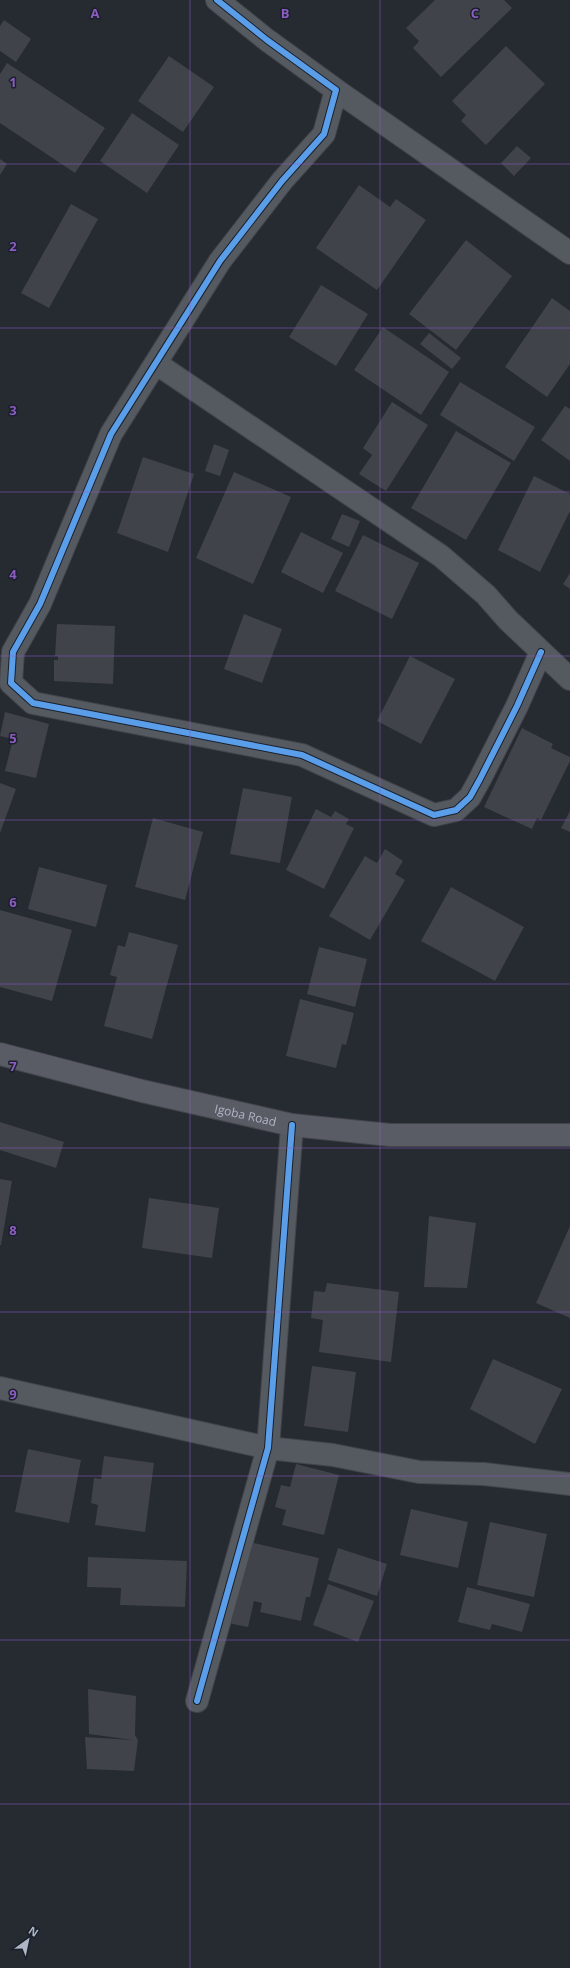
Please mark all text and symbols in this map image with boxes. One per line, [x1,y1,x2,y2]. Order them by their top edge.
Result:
text: A [91,4,100,22]
text: B [281,4,290,22]
text: C [471,4,479,22]
text: 1 [9,73,17,91]
text: 2 [9,237,17,255]
text: 3 [9,401,17,419]
text: 4 [9,565,17,583]
text: 5 [9,729,17,747]
text: 6 [9,893,17,911]
text: 7 [9,1057,17,1075]
street label: Igoba Road [213,1099,278,1130]
text: 8 [9,1221,17,1239]
text: 9 [9,1385,17,1403]
north arrow [8,1920,48,1960]
text: N [26,1922,42,1940]

